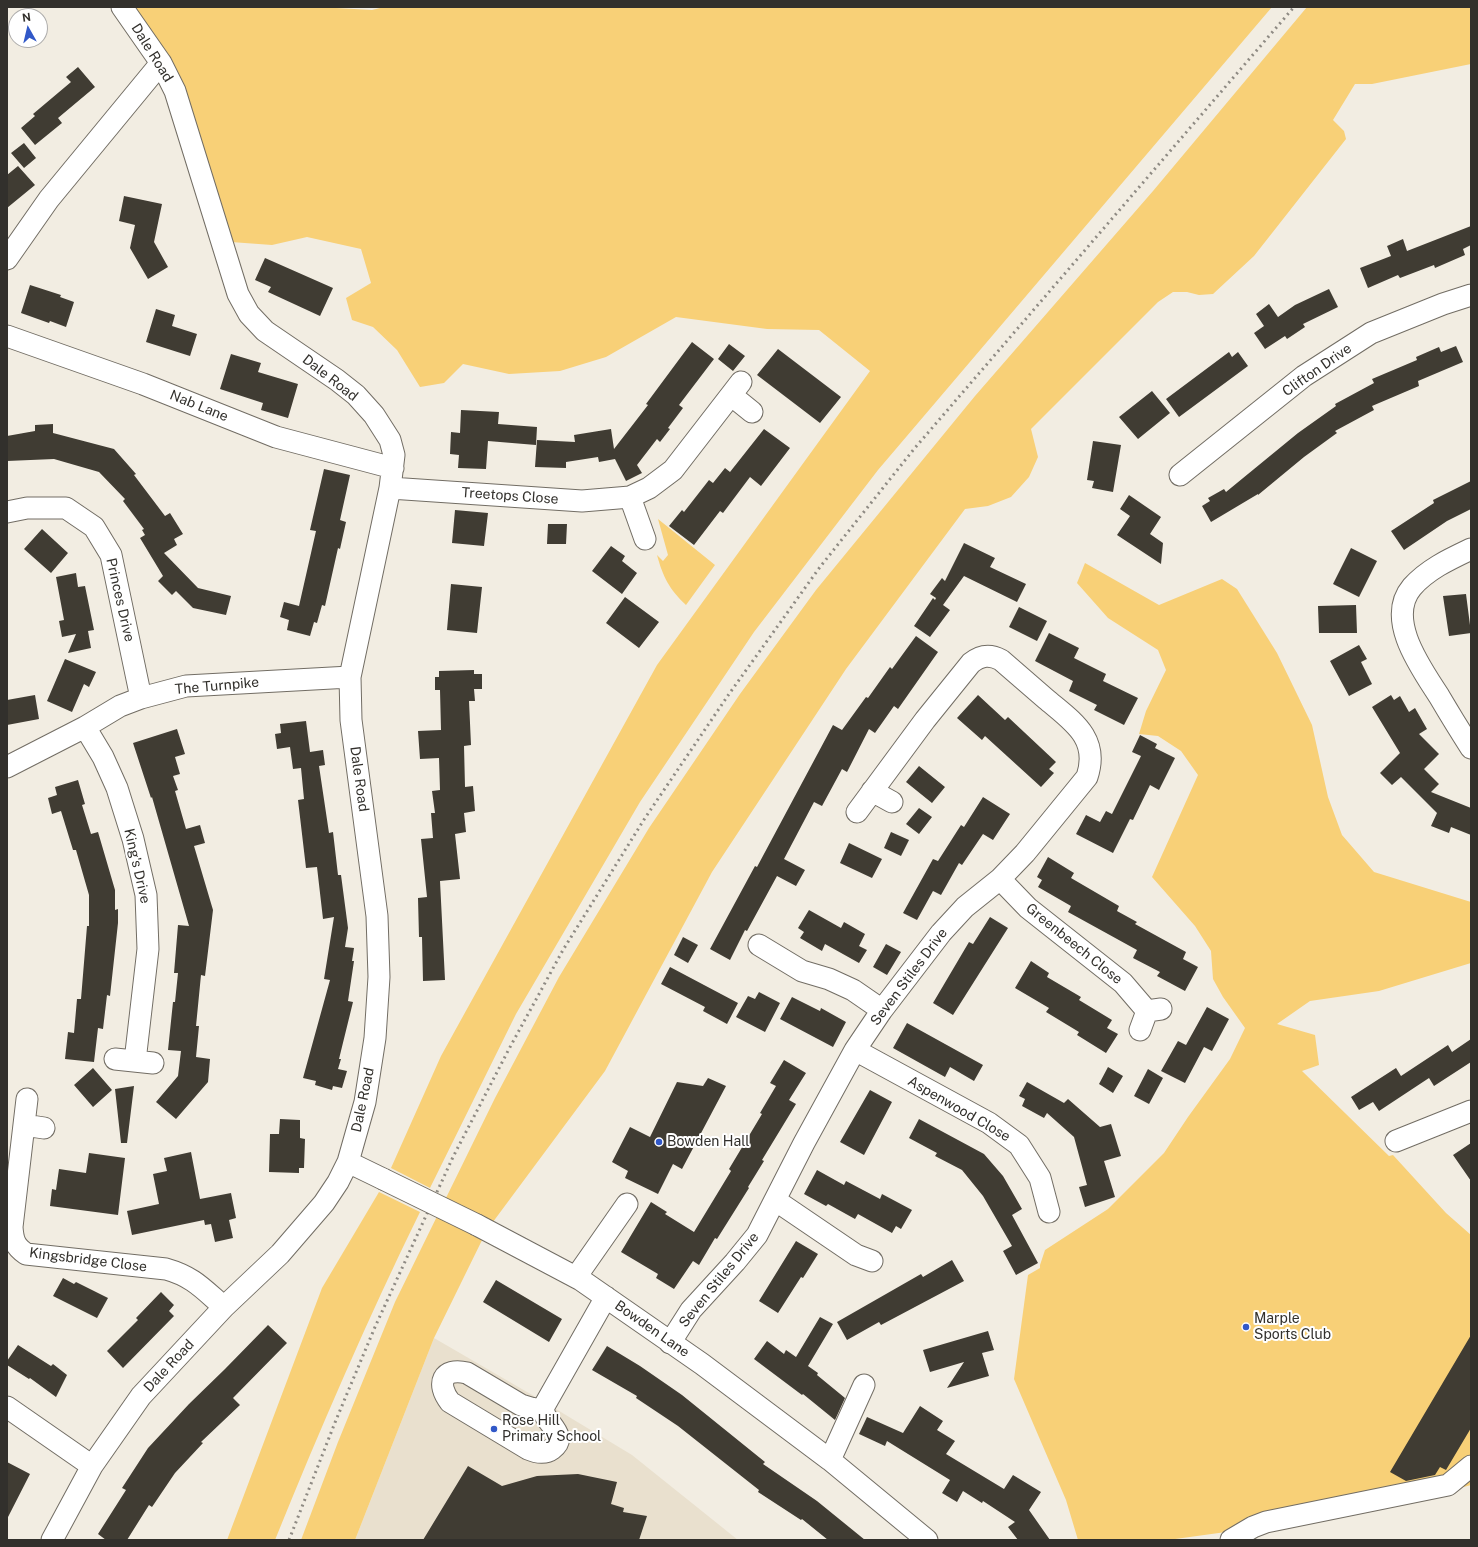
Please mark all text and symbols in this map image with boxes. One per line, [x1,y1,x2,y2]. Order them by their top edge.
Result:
north arrow [8,8,48,48]
text: N [21,11,32,24]
street label: Dale Road [127,21,177,85]
street label: Clifton Drive [1279,340,1355,400]
street label: Dale Road [299,351,361,405]
street label: Nab Lane [167,387,231,425]
street label: Treetops Close [461,484,559,508]
street label: Princes Drive [102,556,138,644]
street label: The Turnpike [174,674,260,698]
street label: Dale Road [346,745,372,813]
street label: King's Drive [120,827,154,905]
street label: Greenbeech Close [1022,900,1126,988]
street label: Seven Stiles Drive [867,925,951,1029]
street label: Dale Road [348,1066,378,1134]
street label: Aspenwood Close [905,1073,1013,1145]
place label: Bowden Hall [667,1134,749,1150]
marker: Bowden Hall [654,1137,664,1147]
street label: Seven Stiles Drive [676,1229,762,1331]
street label: Kingsbridge Close [28,1244,148,1276]
street label: Bowden Lane [611,1297,693,1361]
place label: Marple Sports Club [1254,1311,1331,1344]
marker: Marple Sports Club [1241,1322,1251,1332]
street label: Dale Road [140,1336,198,1396]
place label: Rose Hill Primary School [502,1413,601,1446]
marker: Rose Hill Primary School [489,1424,499,1434]

